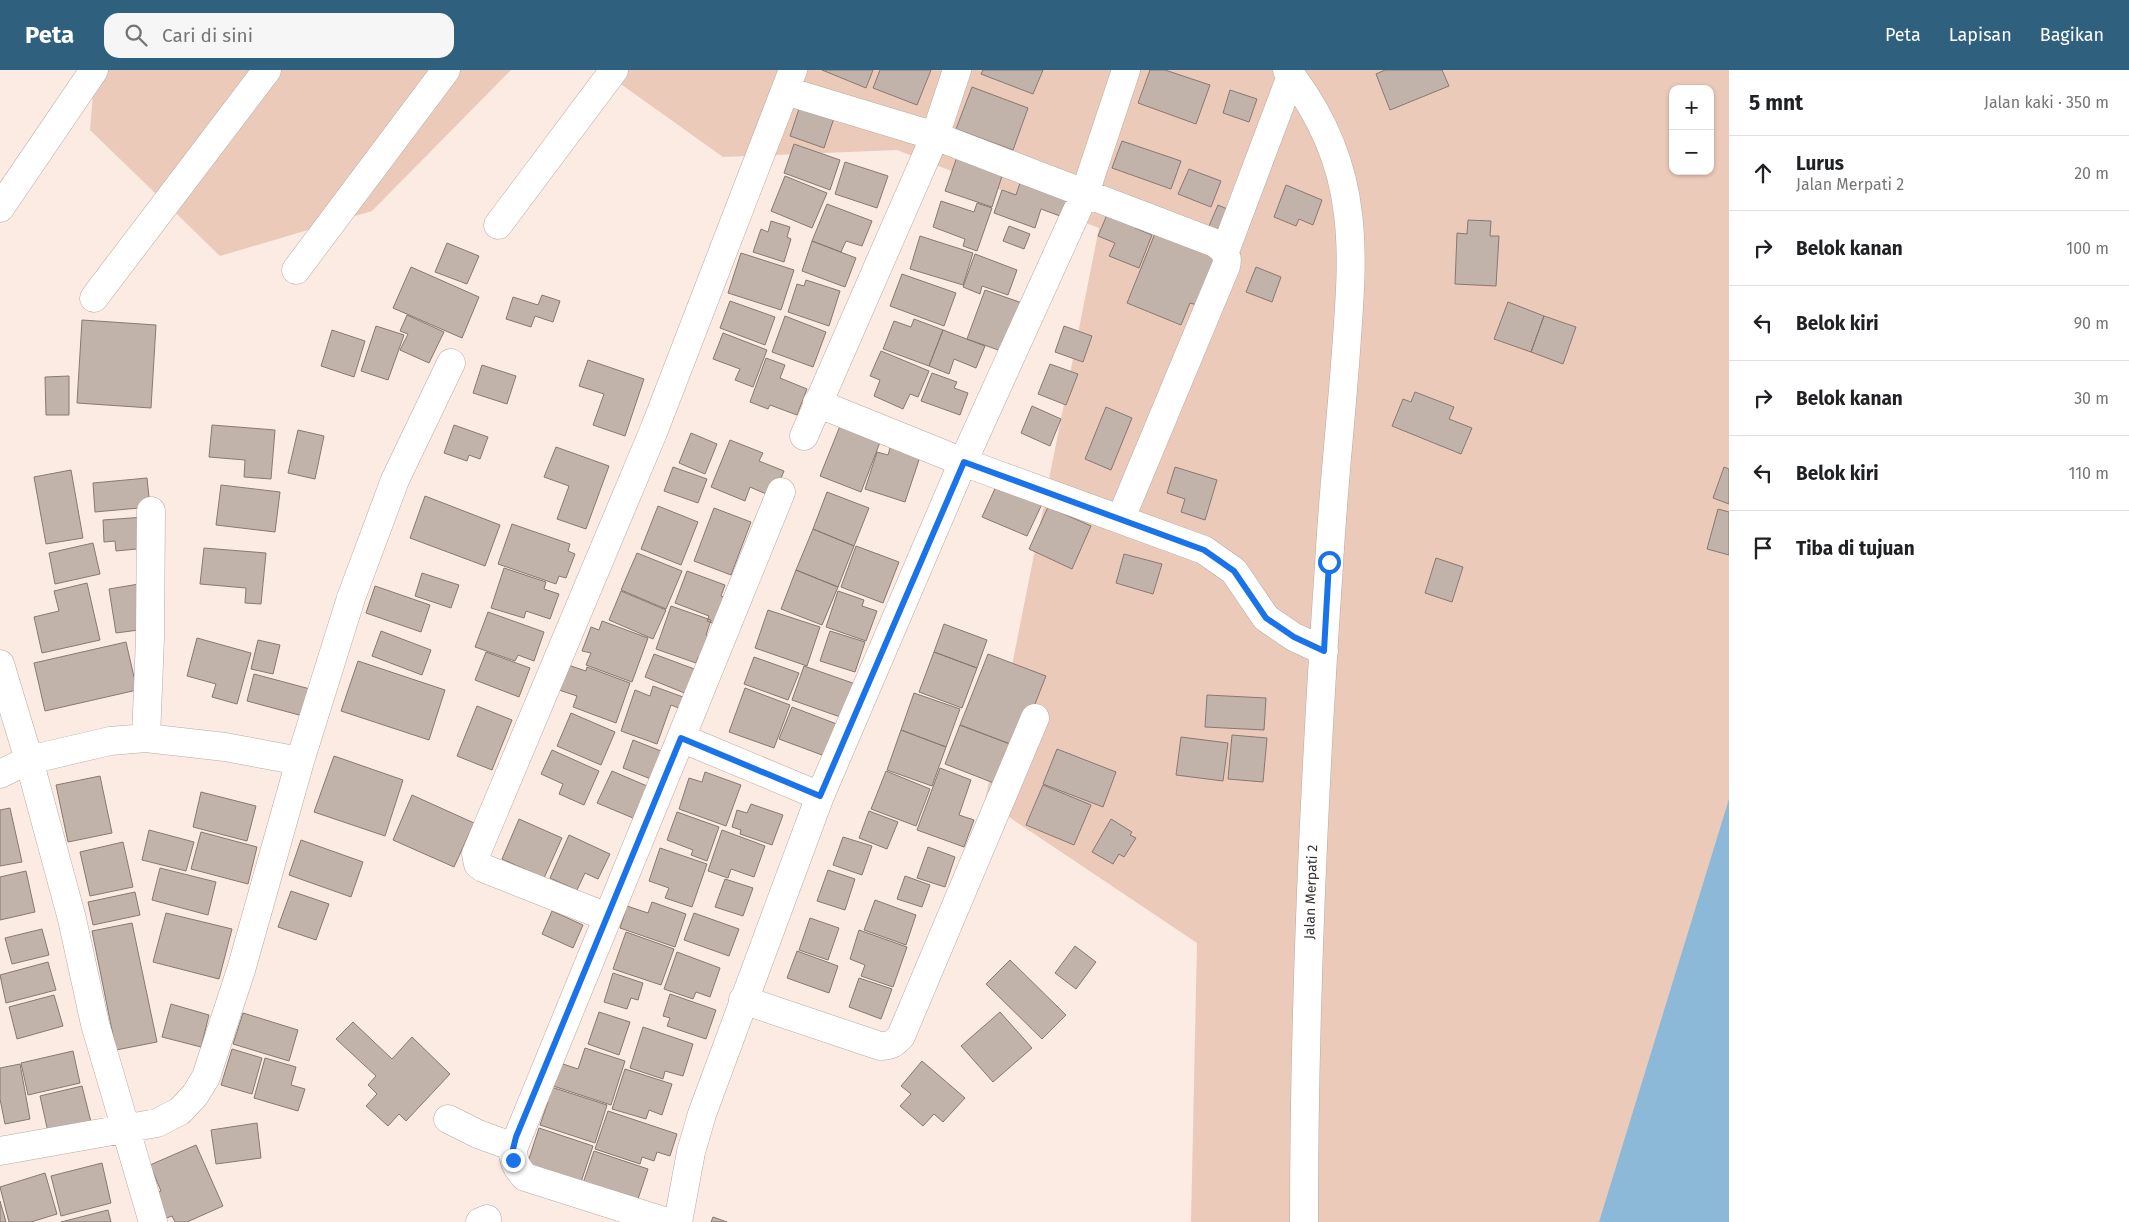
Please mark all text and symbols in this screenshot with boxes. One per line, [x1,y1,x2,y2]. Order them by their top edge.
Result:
search box [104,13,454,58]
text: Peta [25,21,74,49]
icon: search [122,21,150,49]
text: Cari di sini [162,24,253,47]
text: Peta [1885,24,1921,46]
text: Lapisan [1949,24,2012,46]
text: Bagikan [2040,24,2104,46]
map controls [1669,85,1714,175]
button: + [1669,85,1714,130]
text: 5 mnt [1749,90,1803,116]
text: Jalan kaki · 350 m [1984,93,2109,112]
button: − [1669,130,1714,175]
text: Lurus [1796,152,1844,175]
icon: ahead [1749,159,1777,187]
text: 20 m [2074,164,2109,183]
text: Jalan Merpati 2 [1796,175,1904,194]
icon: right [1749,234,1777,262]
text: Belok kanan [1796,237,1903,260]
text: 100 m [2066,239,2109,258]
icon: left [1749,309,1777,337]
text: Belok kiri [1796,312,1879,335]
text: 90 m [2074,314,2109,333]
icon: right [1749,384,1777,412]
text: Belok kanan [1796,387,1903,410]
text: 30 m [2074,389,2109,408]
icon: left [1749,459,1777,487]
text: Belok kiri [1796,462,1879,485]
text: 110 m [2068,464,2109,483]
icon: arrive [1749,534,1777,562]
text: Tiba di tujuan [1796,537,1915,560]
route start [1318,551,1341,574]
street label: Jalan Merpati 2 [1301,844,1321,940]
route end [502,1149,525,1172]

